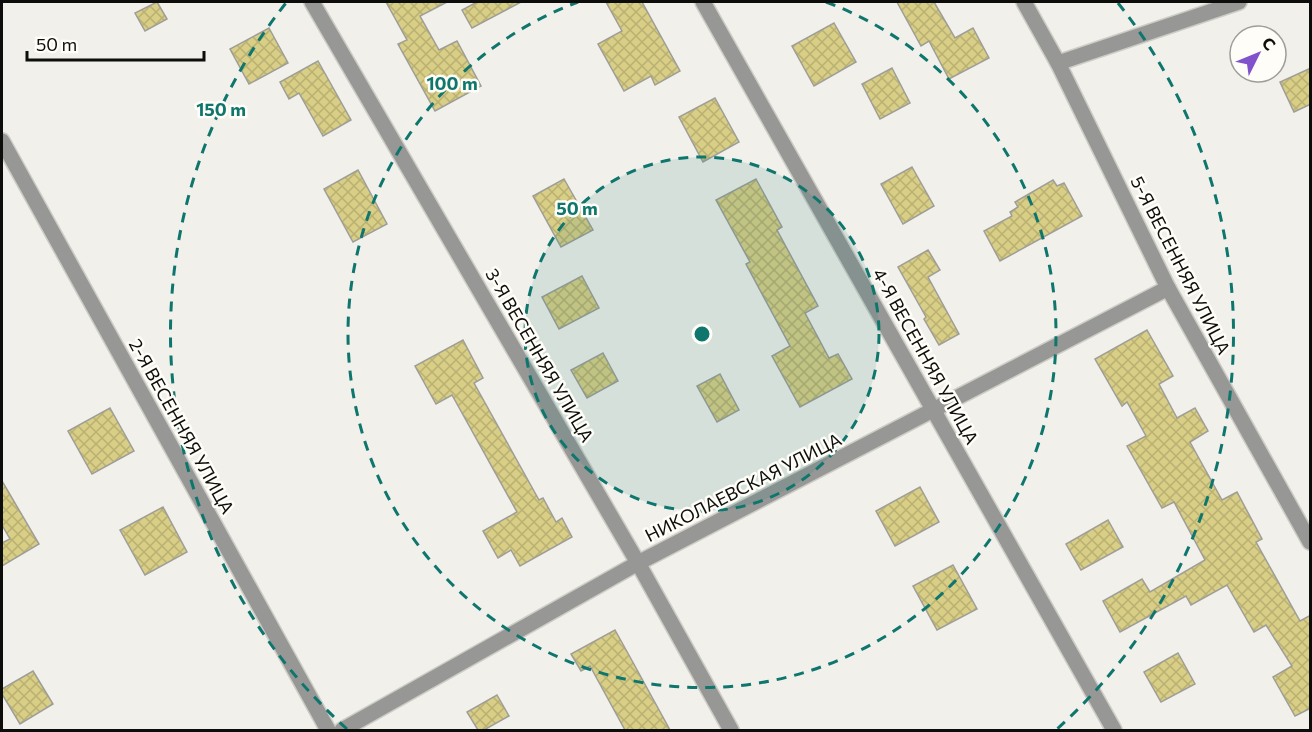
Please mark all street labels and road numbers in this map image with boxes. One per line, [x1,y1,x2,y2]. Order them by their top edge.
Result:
street label: 5-Я ВЕСЕННЯЯ УЛИЦА [1126,172,1236,358]
street label: 3-Я ВЕСЕННЯЯ УЛИЦА [481,264,599,446]
street label: 4-Я ВЕСЕННЯЯ УЛИЦА [869,264,983,448]
street label: 2-Я ВЕСЕННЯЯ УЛИЦА [125,335,239,517]
street label: НИКОЛАЕВСКАЯ УЛИЦА [641,428,845,546]

